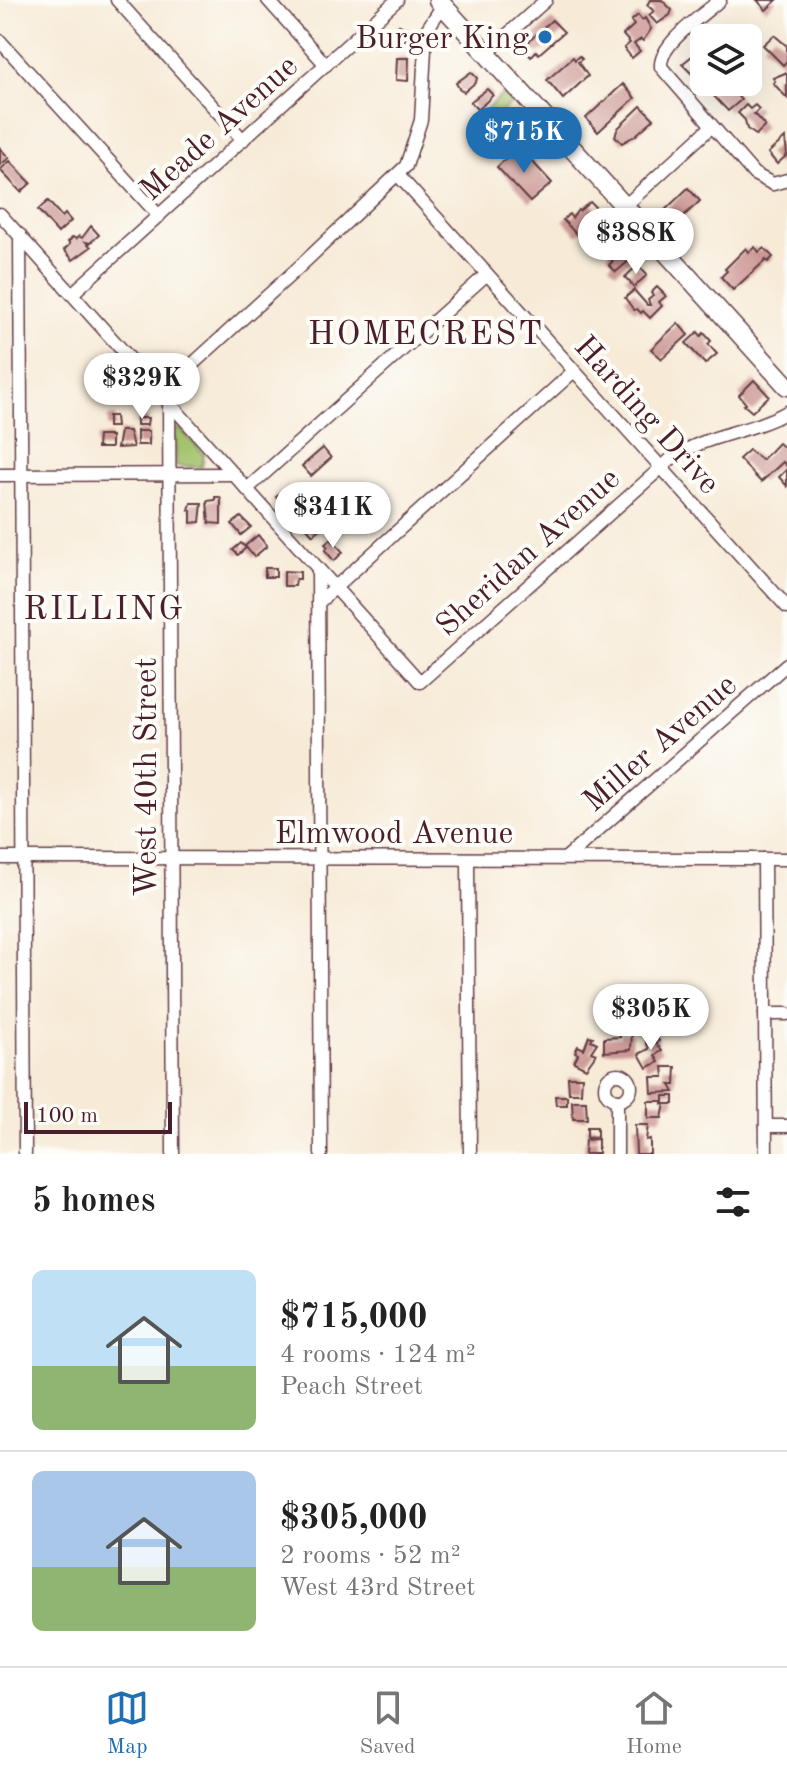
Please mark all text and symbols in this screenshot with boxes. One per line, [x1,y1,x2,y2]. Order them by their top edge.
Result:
place label: Burger King [355,24,529,56]
map controls [690,24,762,96]
button: layers [690,24,762,96]
marker: Burger King [536,28,554,46]
street label: Meade Avenue [135,51,305,208]
pin: $715K [468,107,580,175]
text: $715K [484,120,564,146]
pin: $388K [580,208,692,276]
text: $388K [596,221,676,247]
district label: HOMECREST [308,318,544,352]
street label: Harding Drive [567,331,725,501]
pin: $329K [86,353,198,421]
text: $329K [102,366,182,392]
street label: Sheridan Avenue [431,463,627,643]
pin: $341K [277,482,389,550]
text: $341K [293,495,373,521]
district label: RILLING [23,593,185,627]
street label: West 40th Street [132,657,164,897]
street label: Miller Avenue [578,669,744,819]
street label: Elmwood Avenue [275,819,513,851]
pin: $305K [595,984,707,1052]
text: $305K [611,997,691,1023]
scale bar [24,1098,172,1134]
text: 100 m [36,1105,98,1127]
icon: filters [711,1180,755,1224]
text: 5 homes [32,1185,155,1219]
text: $715,000 [280,1301,428,1335]
icon: home [96,1302,192,1398]
text: 4 rooms · 124 m² [280,1342,476,1368]
text: Peach Street [280,1374,423,1400]
text: $305,000 [280,1502,428,1536]
icon: home [96,1503,192,1599]
text: 2 rooms · 52 m² [280,1543,461,1569]
text: West 43rd Street [280,1575,475,1601]
tab: Map [105,1686,149,1761]
tab: Saved [360,1686,416,1761]
tab: Home [626,1686,682,1761]

